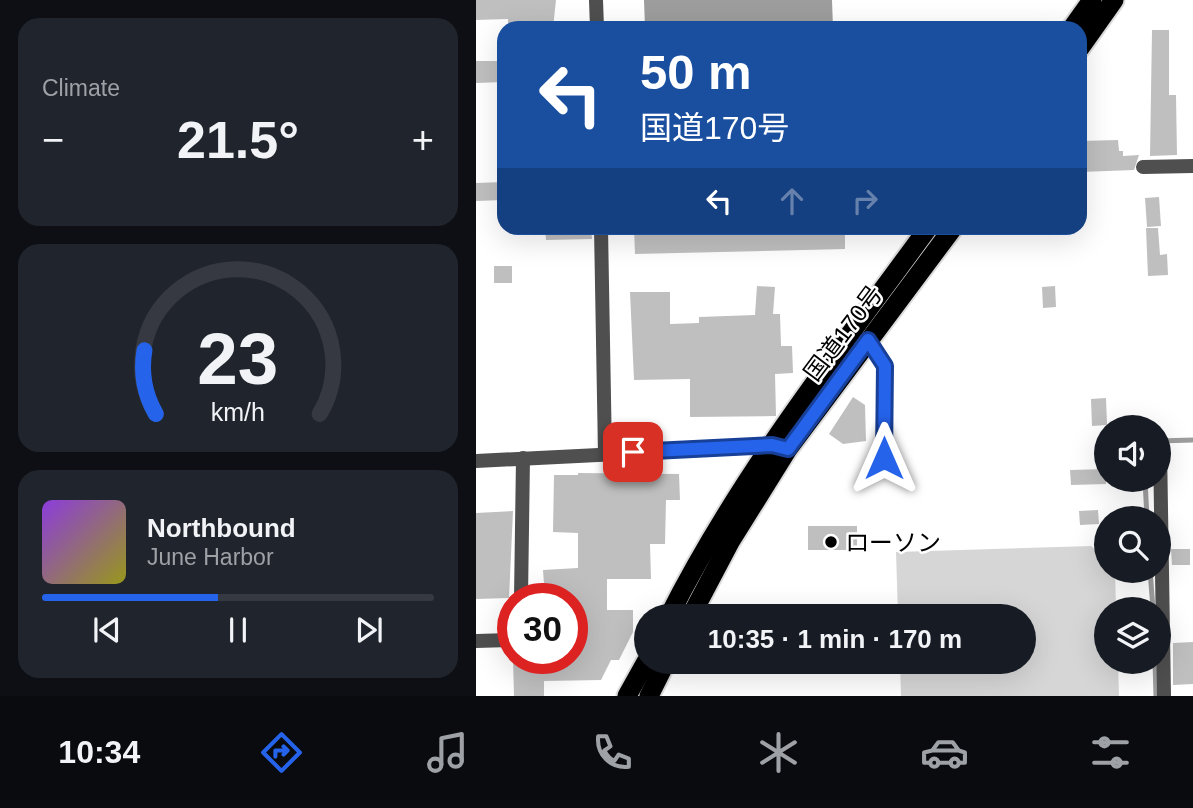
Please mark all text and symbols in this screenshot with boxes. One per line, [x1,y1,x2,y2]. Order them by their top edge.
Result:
text: 50 m [640,45,752,99]
icon: left [525,49,616,140]
text: Climate [42,75,120,101]
text: 国道170号 [640,110,789,146]
text: 21.5° [177,111,299,169]
text: − [42,119,64,161]
text: + [412,119,434,161]
icon: left [700,182,738,220]
icon: ahead [773,182,811,220]
icon: right [846,182,884,220]
street label: 国道170号 [799,280,887,386]
text: 23 [198,318,278,399]
text: km/h [211,398,265,426]
map controls [1094,415,1171,674]
button: sound [1094,415,1171,492]
position arrow [847,421,921,495]
pin [603,422,663,482]
icon: arrive [614,433,652,471]
button: search [1094,506,1171,583]
text: Northbound [147,513,296,543]
place label: ローソン [845,529,941,556]
marker: ローソン [823,534,839,550]
text: June Harbor [147,544,274,570]
speed limit sign: 30 [497,583,588,674]
button: layers [1094,597,1171,674]
icon: previous [88,611,126,649]
icon: pause [219,611,257,649]
icon: next [350,611,388,649]
text: 10:35 · 1 min · 170 m [708,624,962,654]
icon: directions [257,728,306,777]
icon: music [423,728,472,777]
icon: phone [588,728,637,777]
icon: climate [754,728,803,777]
icon: car [920,728,969,777]
icon: filters [1086,728,1135,777]
text: 10:34 [58,734,140,770]

